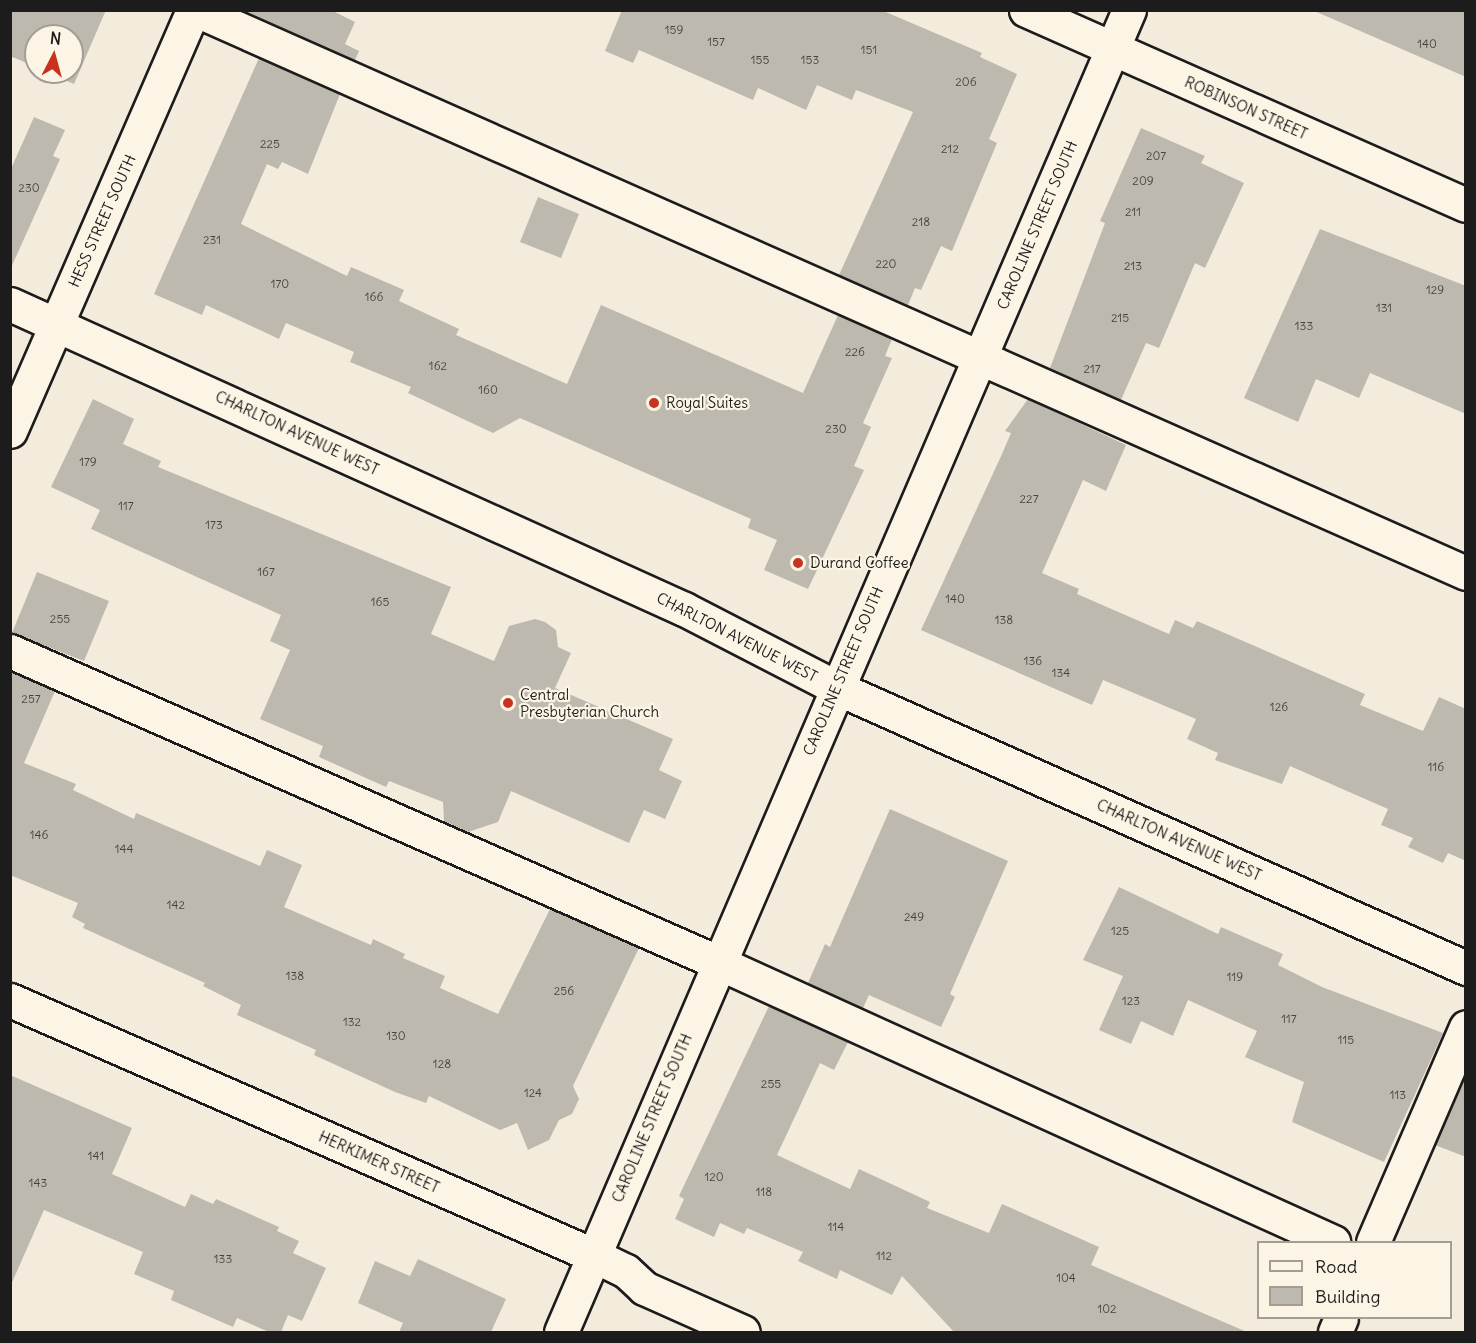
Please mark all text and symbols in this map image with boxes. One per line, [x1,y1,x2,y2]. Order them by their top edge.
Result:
house number: 159 [665,23,683,37]
north arrow [24,24,84,84]
text: N [49,28,62,49]
house number: 157 [707,35,725,49]
house number: 140 [1417,37,1437,51]
house number: 151 [861,43,877,57]
house number: 155 [751,53,769,67]
house number: 153 [801,53,819,67]
street label: ROBINSON STREET [1182,73,1310,143]
house number: 206 [955,75,977,89]
house number: 225 [260,137,280,151]
street label: CAROLINE STREET SOUTH [993,138,1081,312]
house number: 212 [941,142,959,156]
house number: 207 [1146,149,1166,163]
street label: HESS STREET SOUTH [65,152,139,290]
house number: 209 [1132,174,1154,188]
house number: 230 [18,181,40,195]
house number: 211 [1125,205,1141,219]
house number: 218 [912,215,930,229]
house number: 231 [203,233,221,247]
house number: 220 [875,257,897,271]
house number: 213 [1124,259,1142,273]
house number: 170 [271,277,289,291]
house number: 129 [1426,283,1444,297]
house number: 166 [365,290,383,304]
house number: 131 [1376,301,1392,315]
house number: 215 [1111,311,1129,325]
house number: 133 [1295,319,1313,333]
house number: 226 [845,345,865,359]
house number: 162 [429,359,447,373]
house number: 217 [1083,362,1101,376]
house number: 160 [478,383,498,397]
street label: CHARLTON AVENUE WEST [212,387,382,479]
place label: Royal Suites [666,394,748,412]
marker: Royal Suites [647,396,661,410]
house number: 230 [825,422,847,436]
house number: 179 [79,455,97,469]
house number: 227 [1019,492,1039,506]
house number: 117 [118,499,134,513]
house number: 173 [205,518,223,532]
place label: Durand Coffee [810,554,909,572]
marker: Durand Coffee [791,556,805,570]
house number: 167 [257,565,275,579]
street label: CAROLINE STREET SOUTH [799,584,887,758]
street label: CHARLTON AVENUE WEST [654,589,820,685]
house number: 140 [945,592,965,606]
house number: 165 [371,595,389,609]
house number: 255 [50,612,70,626]
house number: 138 [995,613,1013,627]
house number: 136 [1024,654,1042,668]
house number: 134 [1052,666,1070,680]
place label: Central Presbyterian Church [520,685,659,720]
house number: 257 [21,692,41,706]
marker: Central Presbyterian Church [501,696,515,710]
house number: 126 [1270,700,1288,714]
house number: 116 [1428,760,1444,774]
street label: CHARLTON AVENUE WEST [1094,796,1264,884]
house number: 146 [30,828,48,842]
house number: 144 [115,842,133,856]
house number: 142 [167,898,185,912]
house number: 249 [904,910,924,924]
house number: 125 [1111,924,1129,938]
house number: 138 [286,969,304,983]
house number: 119 [1227,970,1243,984]
house number: 256 [554,984,574,998]
house number: 123 [1122,994,1140,1008]
house number: 117 [1281,1012,1297,1026]
house number: 132 [343,1015,361,1029]
house number: 130 [386,1029,406,1043]
street label: CAROLINE STREET SOUTH [608,1031,696,1205]
house number: 115 [1338,1033,1354,1047]
house number: 128 [433,1057,451,1071]
house number: 255 [761,1077,781,1091]
house number: 124 [524,1086,542,1100]
house number: 113 [1390,1088,1406,1102]
street label: HERKIMER STREET [316,1127,442,1197]
house number: 141 [88,1149,104,1163]
house number: 120 [704,1170,724,1184]
house number: 143 [29,1176,47,1190]
house number: 118 [756,1185,772,1199]
house number: 114 [828,1220,844,1234]
legend [1257,1241,1452,1319]
house number: 112 [876,1249,892,1263]
house number: 133 [214,1252,232,1266]
text: Road [1315,1255,1357,1278]
house number: 104 [1056,1271,1076,1285]
text: Building [1315,1285,1380,1308]
house number: 102 [1097,1302,1117,1316]

